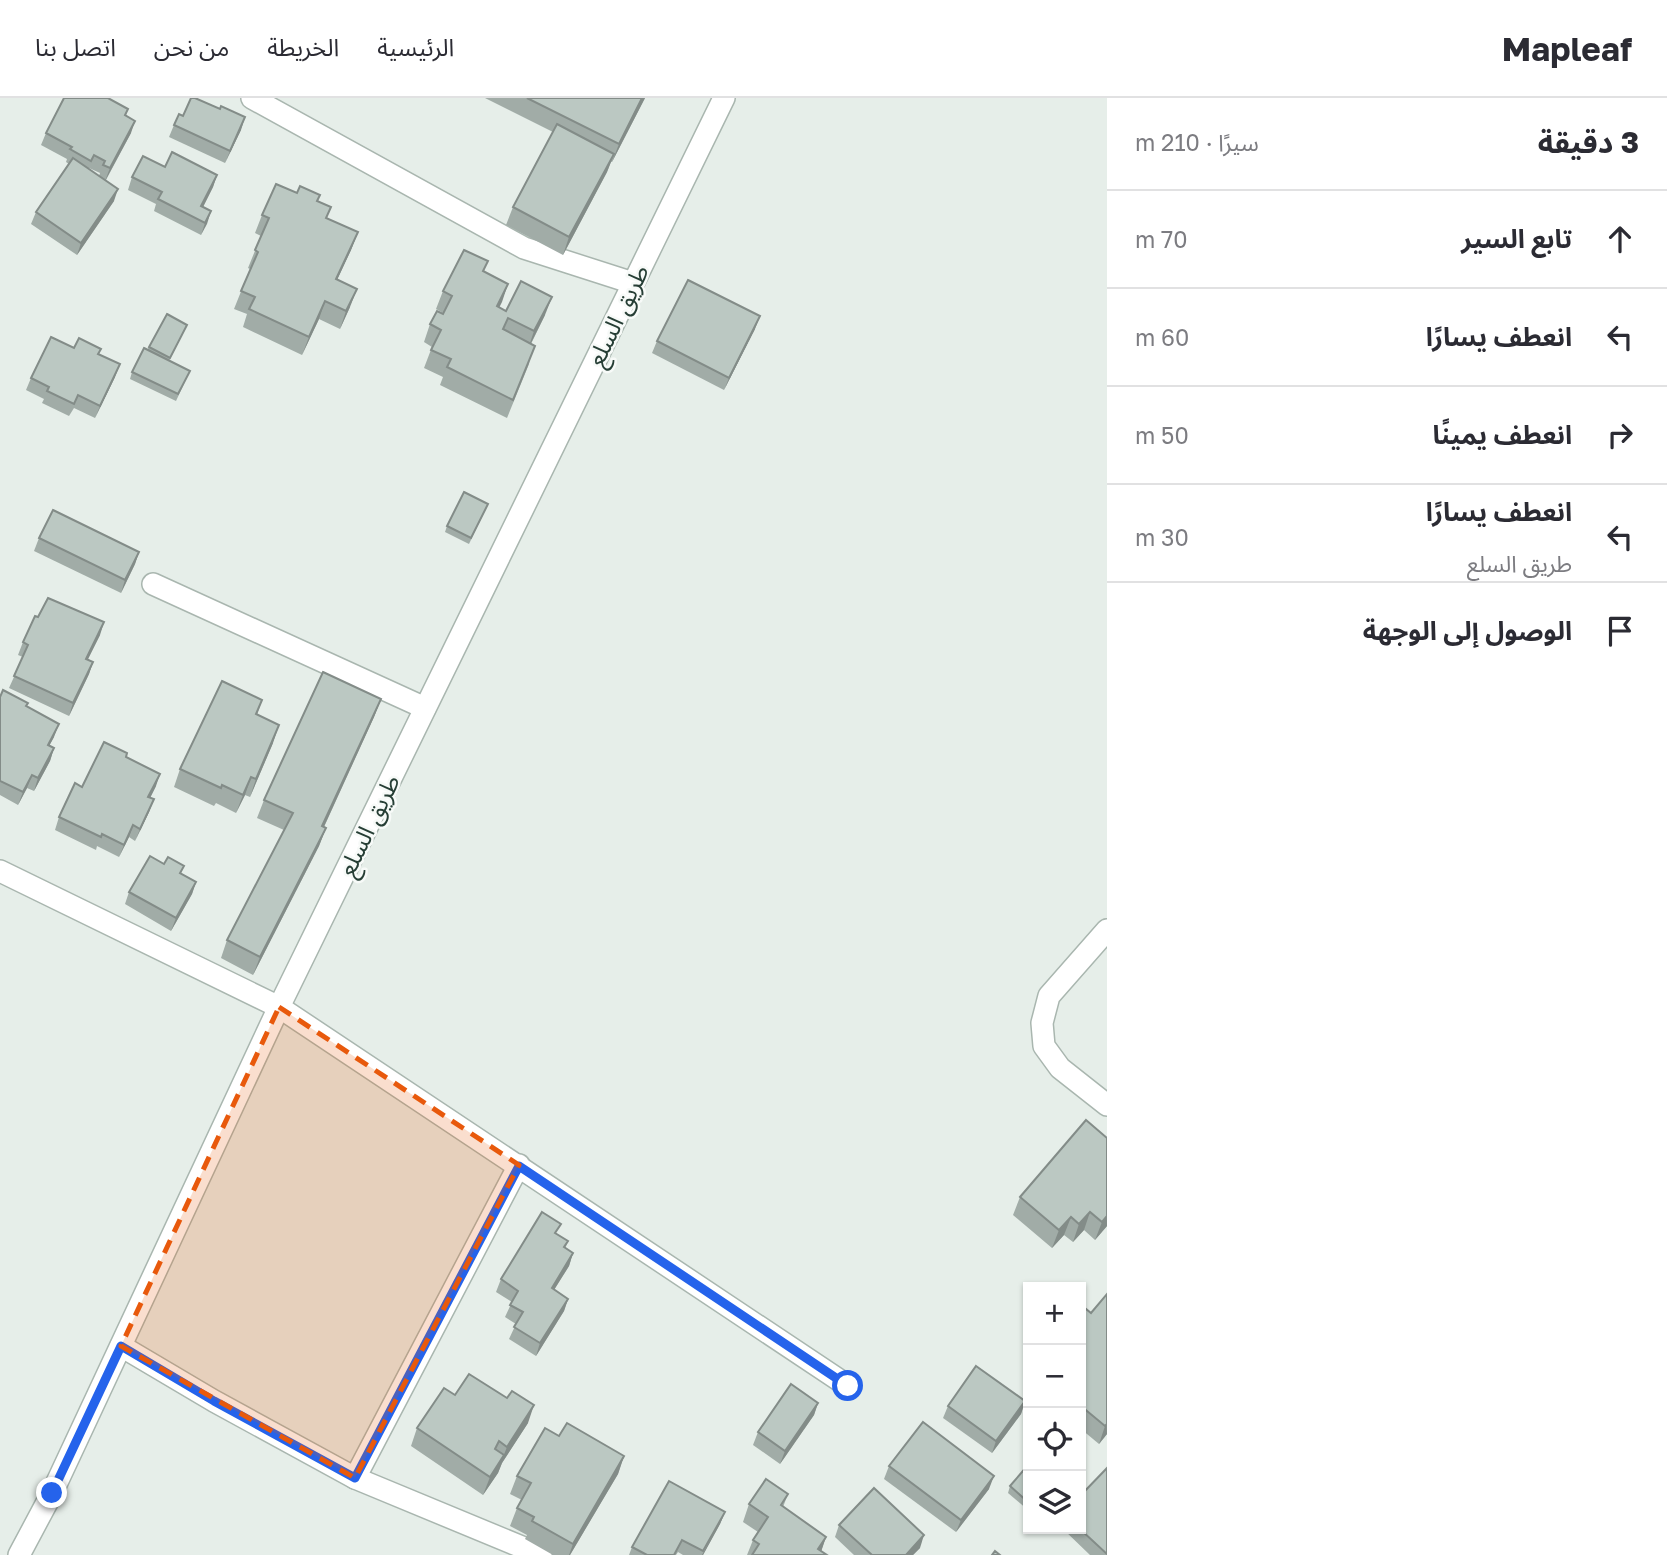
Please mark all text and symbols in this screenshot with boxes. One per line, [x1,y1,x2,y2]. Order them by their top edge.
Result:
text: Mapleaf [1502,29,1632,68]
text: اتصل بنا [35,32,116,61]
text: من نحن [154,32,229,61]
text: الخريطة [267,32,339,61]
text: الرئيسية [377,32,454,61]
text: 3 دقيقة [1538,124,1639,160]
text: سيرًا · 210 m [1135,128,1259,156]
icon: ahead [1601,220,1639,258]
text: تابع السير [1461,223,1572,254]
text: 70 m [1135,225,1188,253]
street label: طريق السلع [580,259,658,373]
icon: left [1601,318,1639,356]
text: انعطف يسارًا [1426,321,1572,352]
text: 60 m [1135,323,1189,351]
icon: right [1601,416,1639,454]
text: انعطف يمينًا [1433,419,1572,450]
text: 50 m [1135,421,1189,449]
text: انعطف يسارًا [1426,496,1572,527]
icon: left [1601,518,1639,556]
text: 30 m [1135,523,1189,551]
text: طريق السلع [1467,549,1572,577]
icon: arrive [1601,612,1639,650]
text: الوصول إلى الوجهة [1363,615,1572,646]
street label: طريق السلع [331,769,409,883]
map controls [1023,1282,1086,1534]
button: + [1023,1282,1086,1345]
button: − [1023,1345,1086,1408]
route start [832,1370,863,1401]
button: locate [1023,1408,1086,1471]
button: layers [1023,1471,1086,1534]
route end [36,1477,67,1508]

